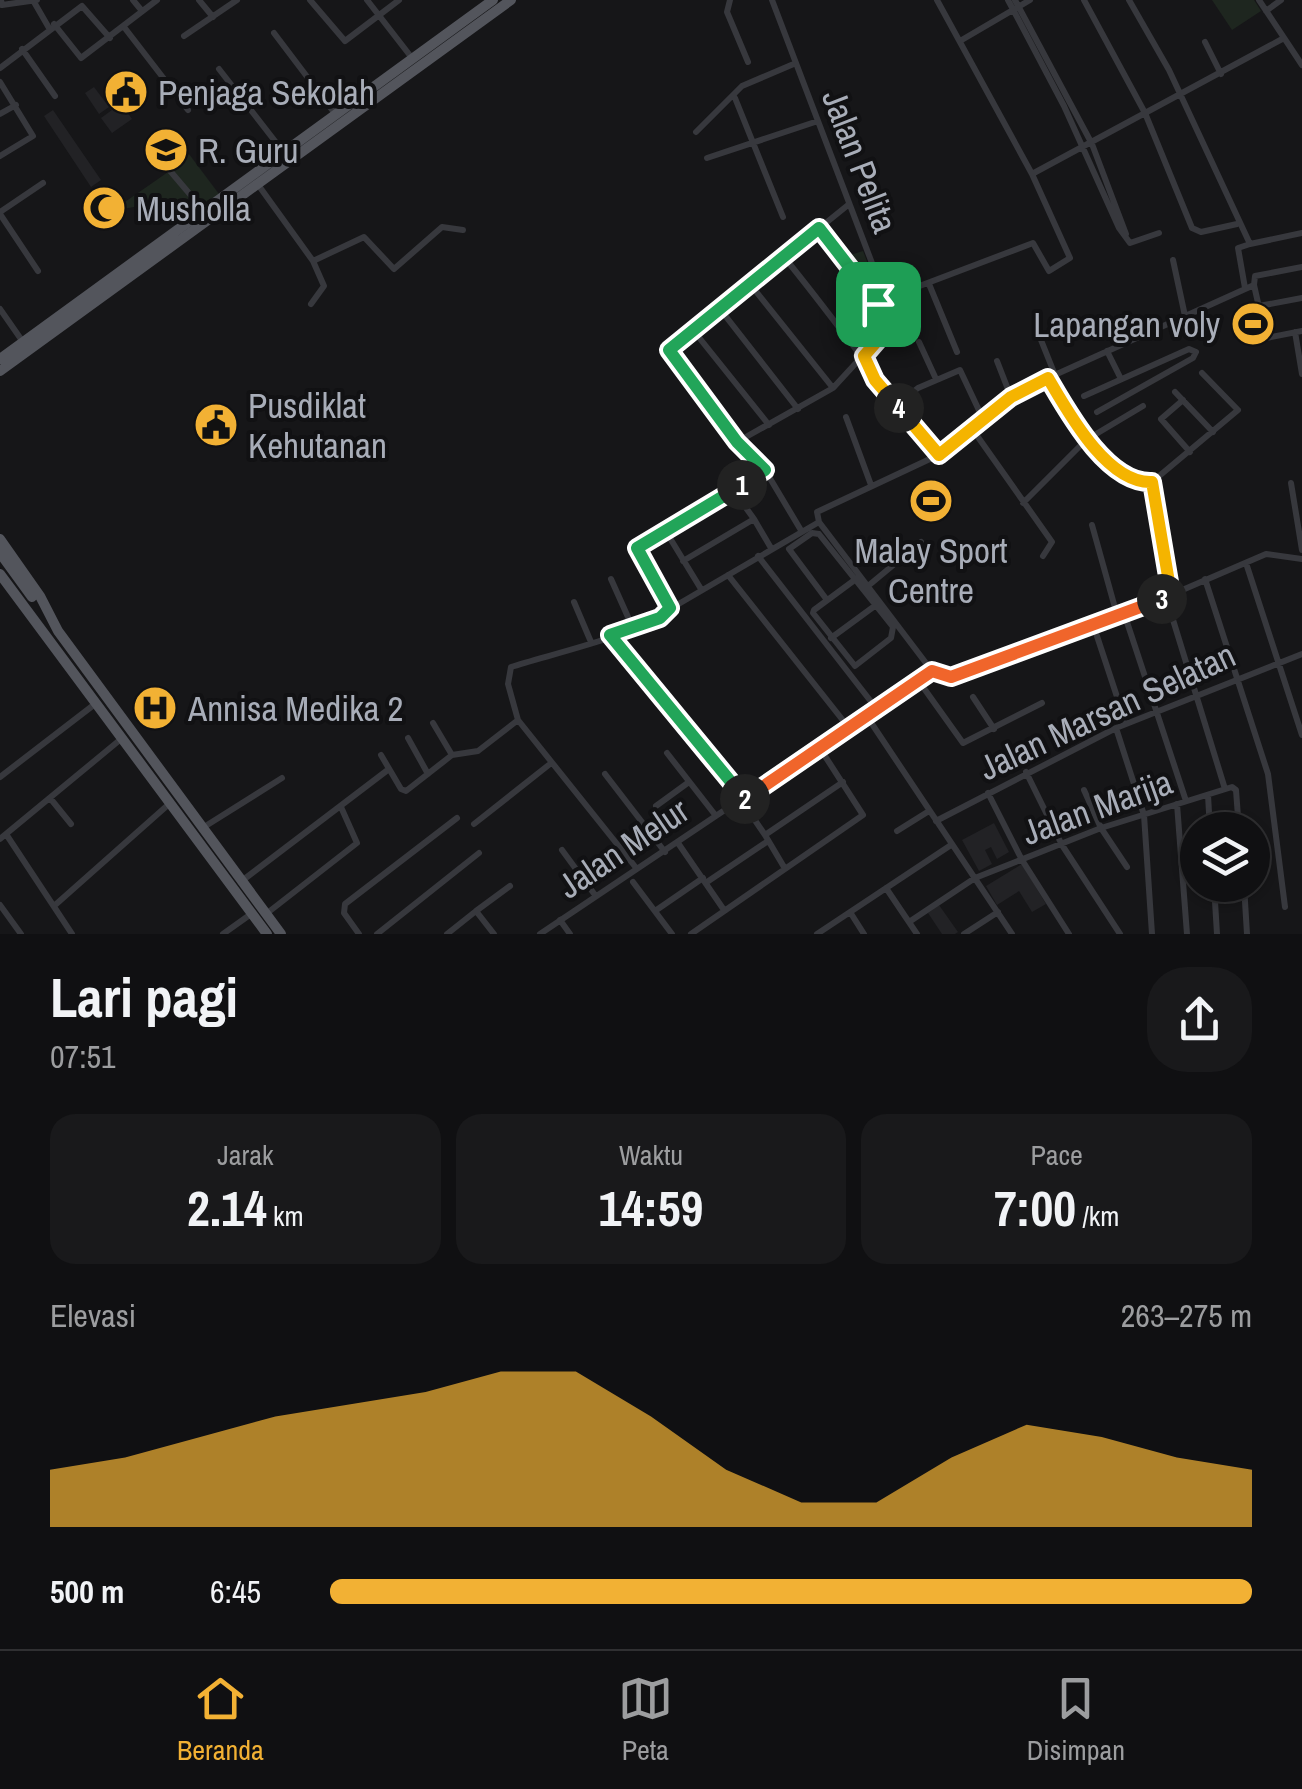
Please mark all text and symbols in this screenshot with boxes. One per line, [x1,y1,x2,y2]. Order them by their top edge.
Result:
public building icon: Penjaga Sekolah [103,69,149,115]
place label: Penjaga Sekolah [158,69,375,116]
street label: Jalan Pelita [811,83,909,239]
school or university icon: R. Guru [143,127,189,173]
place label: R. Guru [198,127,299,174]
mosque icon: Musholla [81,185,127,231]
place label: Musholla [136,185,251,232]
pin [836,262,921,347]
icon: arrive [851,277,906,332]
place label: Lapangan voly [1033,301,1221,348]
sports icon: Lapangan voly [1230,301,1276,347]
place label: Pusdiklat Kehutanan [248,382,387,469]
pin: 4 [874,383,924,433]
text: 4 [893,389,905,427]
public building icon: Pusdiklat Kehutanan [193,402,239,448]
pin: 1 [717,460,767,510]
text: 1 [736,466,748,504]
sports icon: Malay Sport Centre [908,478,954,524]
place label: Malay Sport Centre [854,527,1008,614]
pin: 3 [1137,574,1187,624]
text: 3 [1156,580,1168,618]
street label: Jalan Marsan Selatan [971,631,1243,791]
hospital icon: Annisa Medika 2 [132,685,178,731]
place label: Annisa Medika 2 [187,685,403,732]
street label: Jalan Marija [1016,758,1179,856]
pin: 2 [720,774,770,824]
text: 2 [739,780,751,818]
street label: Jalan Melur [548,787,698,909]
map controls [1180,812,1270,902]
button: layers [1180,812,1270,902]
text: Lari pagi [50,960,238,1034]
button: share [1147,967,1252,1072]
text: 07:51 [50,1035,116,1078]
text: Jarak [217,1136,273,1174]
text: Waktu [619,1136,683,1174]
text: Pace [1030,1136,1083,1174]
text: 2.14 [187,1174,267,1242]
text: 14:59 [599,1174,703,1242]
text: 7:00 [994,1174,1076,1242]
text: km [267,1197,304,1235]
text: /km [1076,1197,1119,1235]
text: Elevasi [50,1294,136,1337]
text: 263–275 m [1121,1294,1252,1337]
text: 500 m [50,1570,124,1613]
text: 6:45 [210,1570,261,1613]
tab: Beranda [177,1671,264,1769]
tab: Peta [618,1671,673,1769]
tab: Disimpan [1027,1671,1125,1769]

